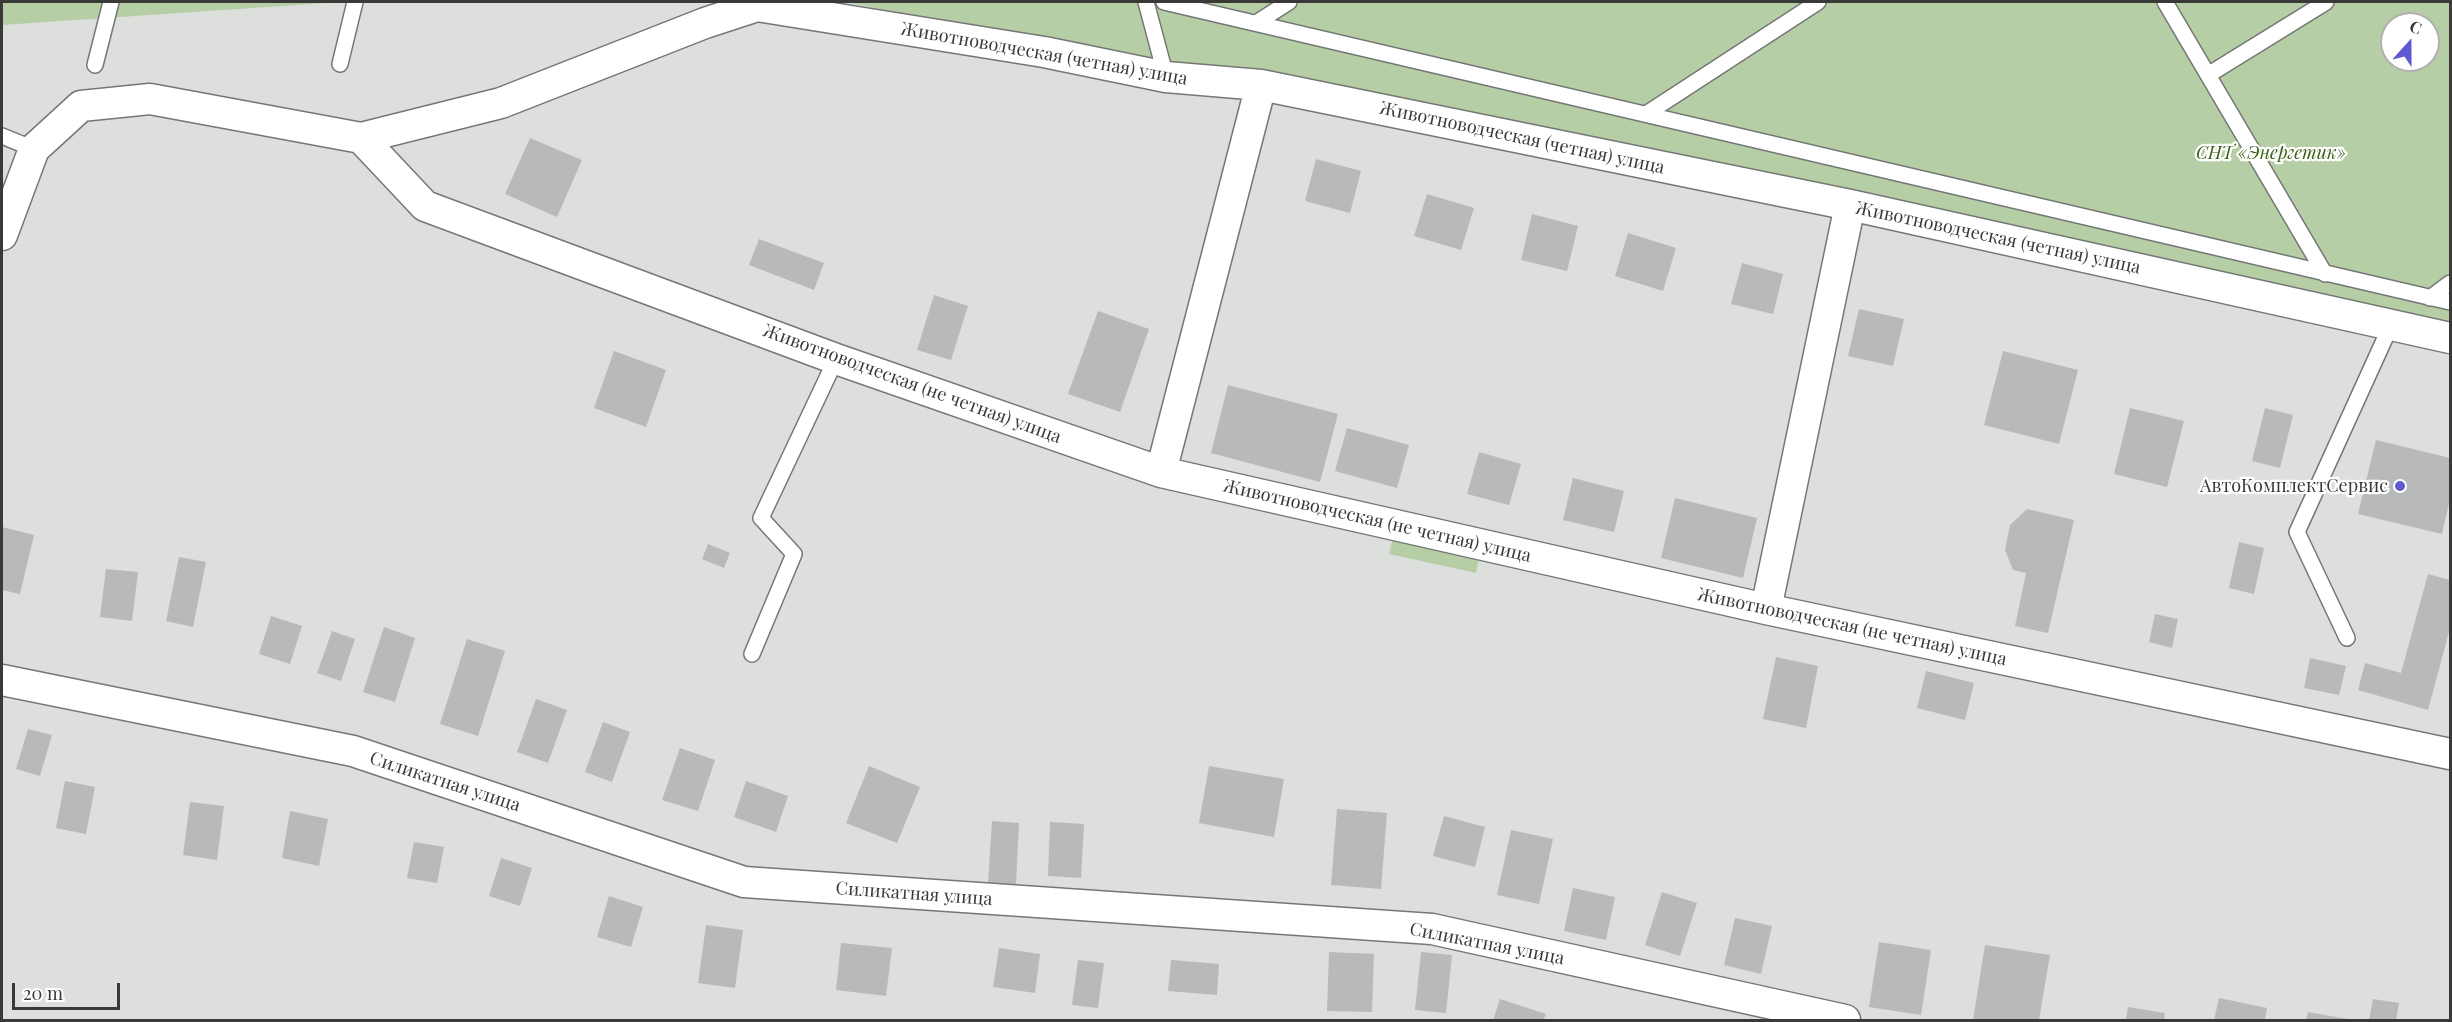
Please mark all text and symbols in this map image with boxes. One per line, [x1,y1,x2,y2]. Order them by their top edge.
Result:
north arrow [2380,12,2440,72]
text: С [2407,15,2425,38]
street label: Животноводческая (четная) улица [899,18,1189,90]
street label: Животноводческая (четная) улица [1378,97,1666,179]
park label: СНТ «Энергетик» [2196,142,2346,164]
street label: Животноводческая (четная) улица [1854,197,2142,279]
street label: Животноводческая (не четная) улица [760,320,1064,448]
street label: Животноводческая (не четная) улица [1221,475,1533,567]
place label: АвтоКомплектСервис [2200,475,2388,497]
marker: АвтоКомплектСервис [2393,479,2407,493]
street label: Животноводческая (не четная) улица [1695,584,2009,670]
street label: Силикатная улица [367,747,523,817]
street label: Силикатная улица [835,878,993,910]
street label: Силикатная улица [1408,918,1566,970]
scale bar [15,971,123,1009]
text: 20 m [23,981,63,1005]

